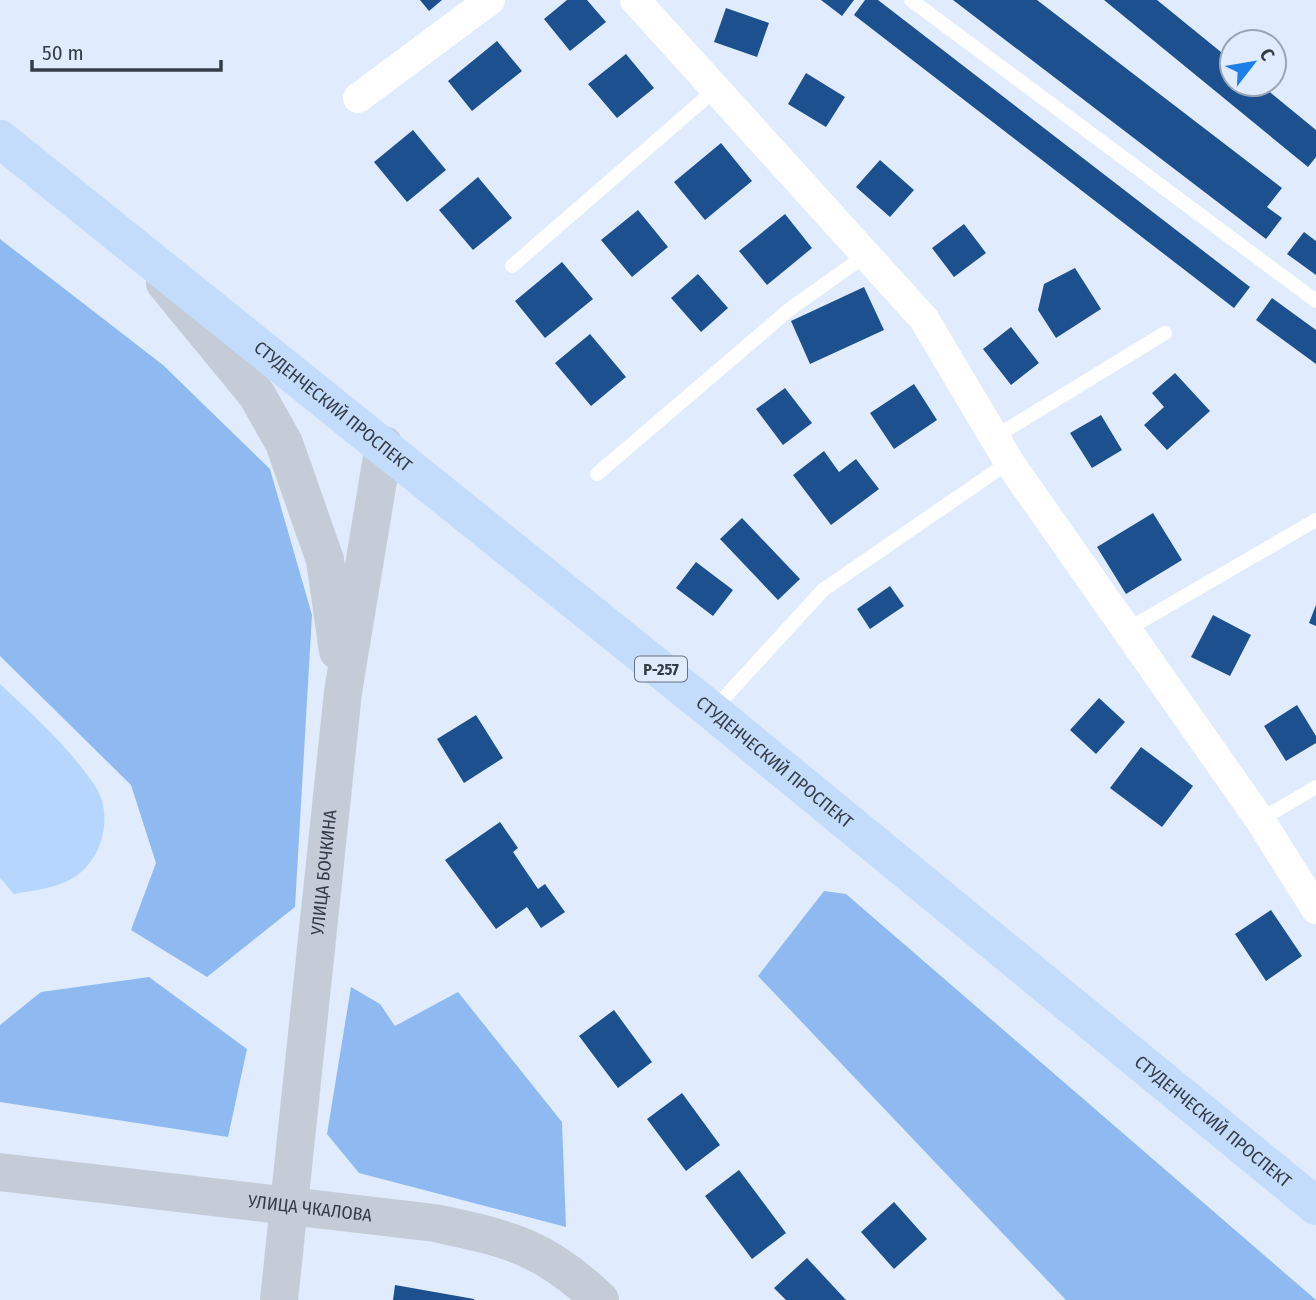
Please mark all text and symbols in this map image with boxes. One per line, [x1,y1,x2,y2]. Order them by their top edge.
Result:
scale bar [32,28,220,72]
north arrow [1218,28,1288,98]
text: 50 m [42,40,84,66]
text: С [1255,44,1280,65]
street label: СТУДЕНЧЕСКИЙ ПРОСПЕКТ [250,336,417,477]
road number: Р-257 [635,656,687,682]
street label: СТУДЕНЧЕСКИЙ ПРОСПЕКТ [692,692,858,833]
street label: УЛИЦА БОЧКИНА [306,808,342,937]
street label: СТУДЕНЧЕСКИЙ ПРОСПЕКТ [1130,1051,1296,1193]
street label: УЛИЦА ЧКАЛОВА [246,1190,374,1227]

